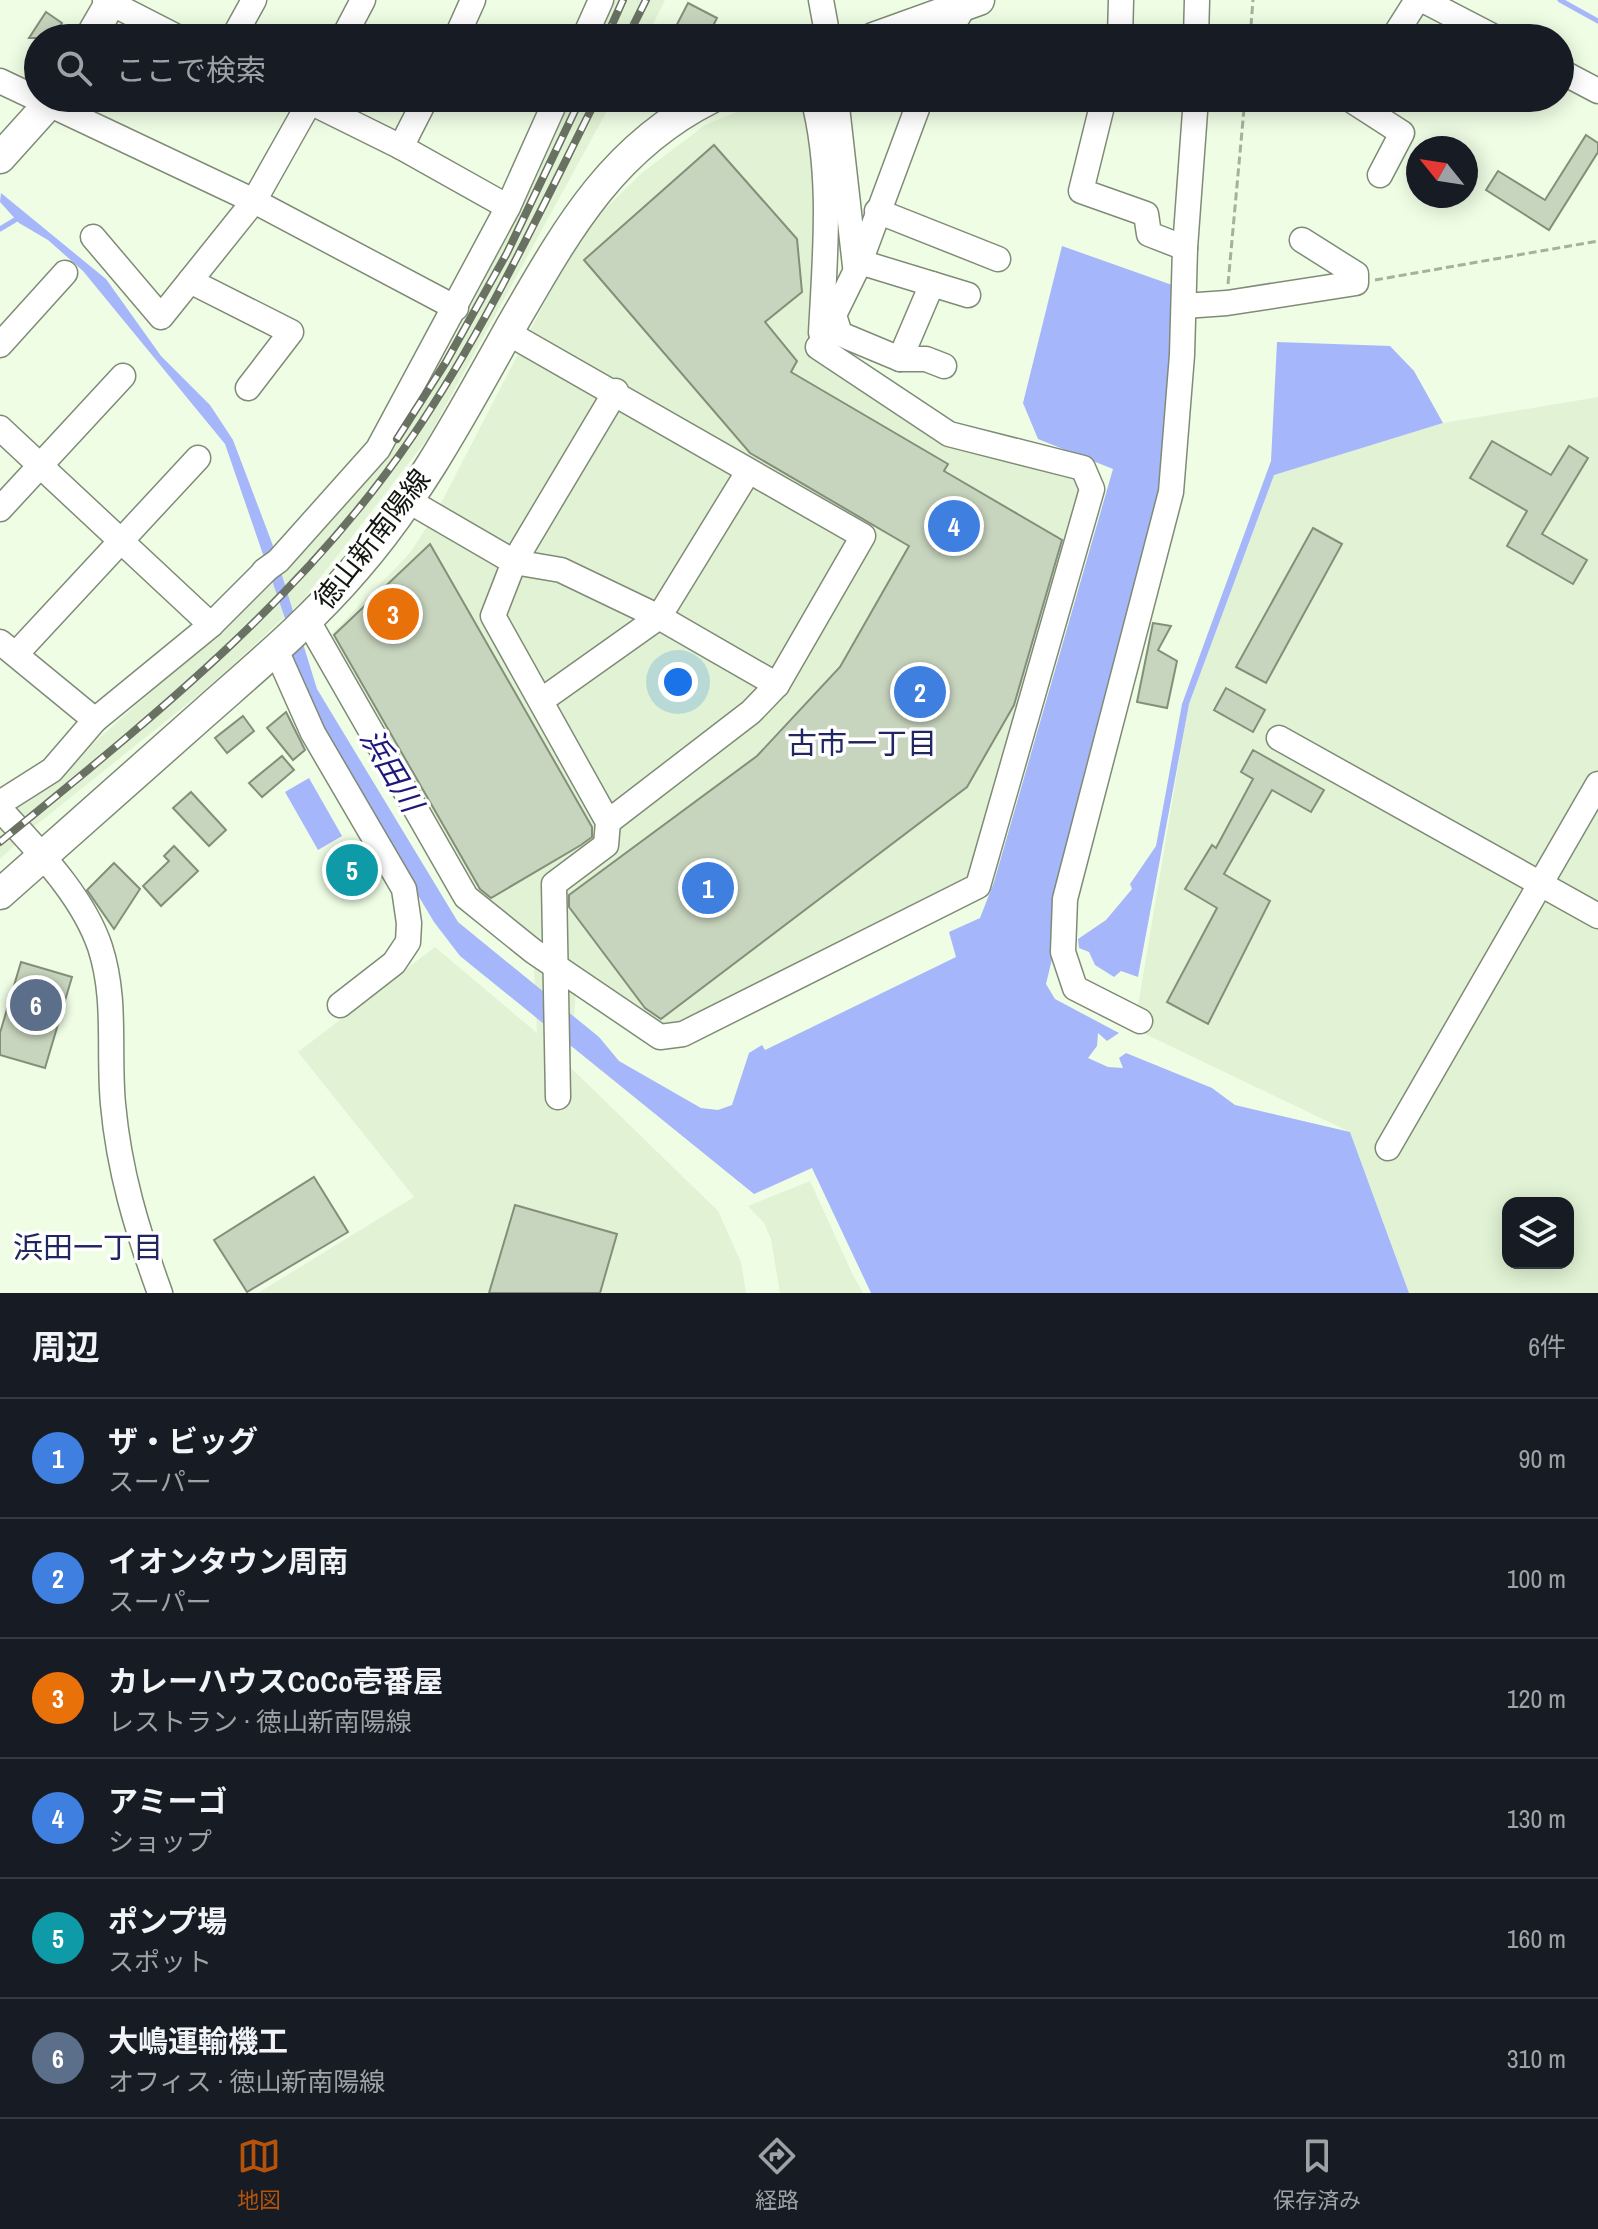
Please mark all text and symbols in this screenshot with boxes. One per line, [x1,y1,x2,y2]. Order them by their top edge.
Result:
search box [24,24,1574,112]
icon: search [52,46,96,90]
text: ここで検索 [116,50,266,90]
north arrow [1406,136,1478,208]
street label: 徳山新南陽線 [305,461,439,617]
pin: 4 [928,496,980,556]
pin: 3 [367,584,419,644]
your location [658,662,698,702]
pin: 2 [894,662,946,722]
water label: 浜田川 [352,721,434,821]
district label: 古市一丁目 [787,723,937,763]
pin: 5 [326,840,378,900]
pin: 1 [682,858,734,918]
pin: 6 [10,975,62,1035]
map controls [1502,1197,1574,1269]
button: layers [1502,1197,1574,1269]
district label: 浜田一丁目 [13,1227,163,1267]
text: 周辺 [32,1324,100,1370]
text: 6件 [1528,1329,1566,1364]
text: ザ・ビッグ [108,1421,258,1461]
text: 1 [52,1441,64,1476]
text: 90 m [1519,1441,1566,1476]
text: スーパー [108,1464,212,1499]
text: イオンタウン周南 [108,1541,348,1581]
text: 2 [52,1561,64,1596]
text: 100 m [1507,1561,1566,1596]
text: スーパー [108,1584,212,1619]
text: カレーハウスCoCo壱番屋 [108,1661,443,1701]
text: 3 [52,1681,64,1716]
text: 120 m [1507,1681,1566,1716]
text: レストラン · 徳山新南陽線 [108,1704,412,1739]
text: アミーゴ [108,1781,227,1821]
text: 4 [52,1801,64,1836]
text: 130 m [1507,1801,1566,1836]
text: ショップ [108,1824,212,1859]
text: ポンプ場 [108,1901,227,1941]
text: 5 [52,1921,64,1956]
text: 160 m [1507,1921,1566,1956]
text: スポット [108,1944,212,1979]
text: 大嶋運輸機工 [108,2021,288,2061]
text: 6 [52,2041,64,2076]
text: 310 m [1507,2041,1566,2076]
text: オフィス · 徳山新南陽線 [108,2064,385,2099]
tab: 地図 [237,2134,281,2215]
tab: 経路 [755,2134,799,2215]
tab: 保存済み [1273,2134,1361,2215]

